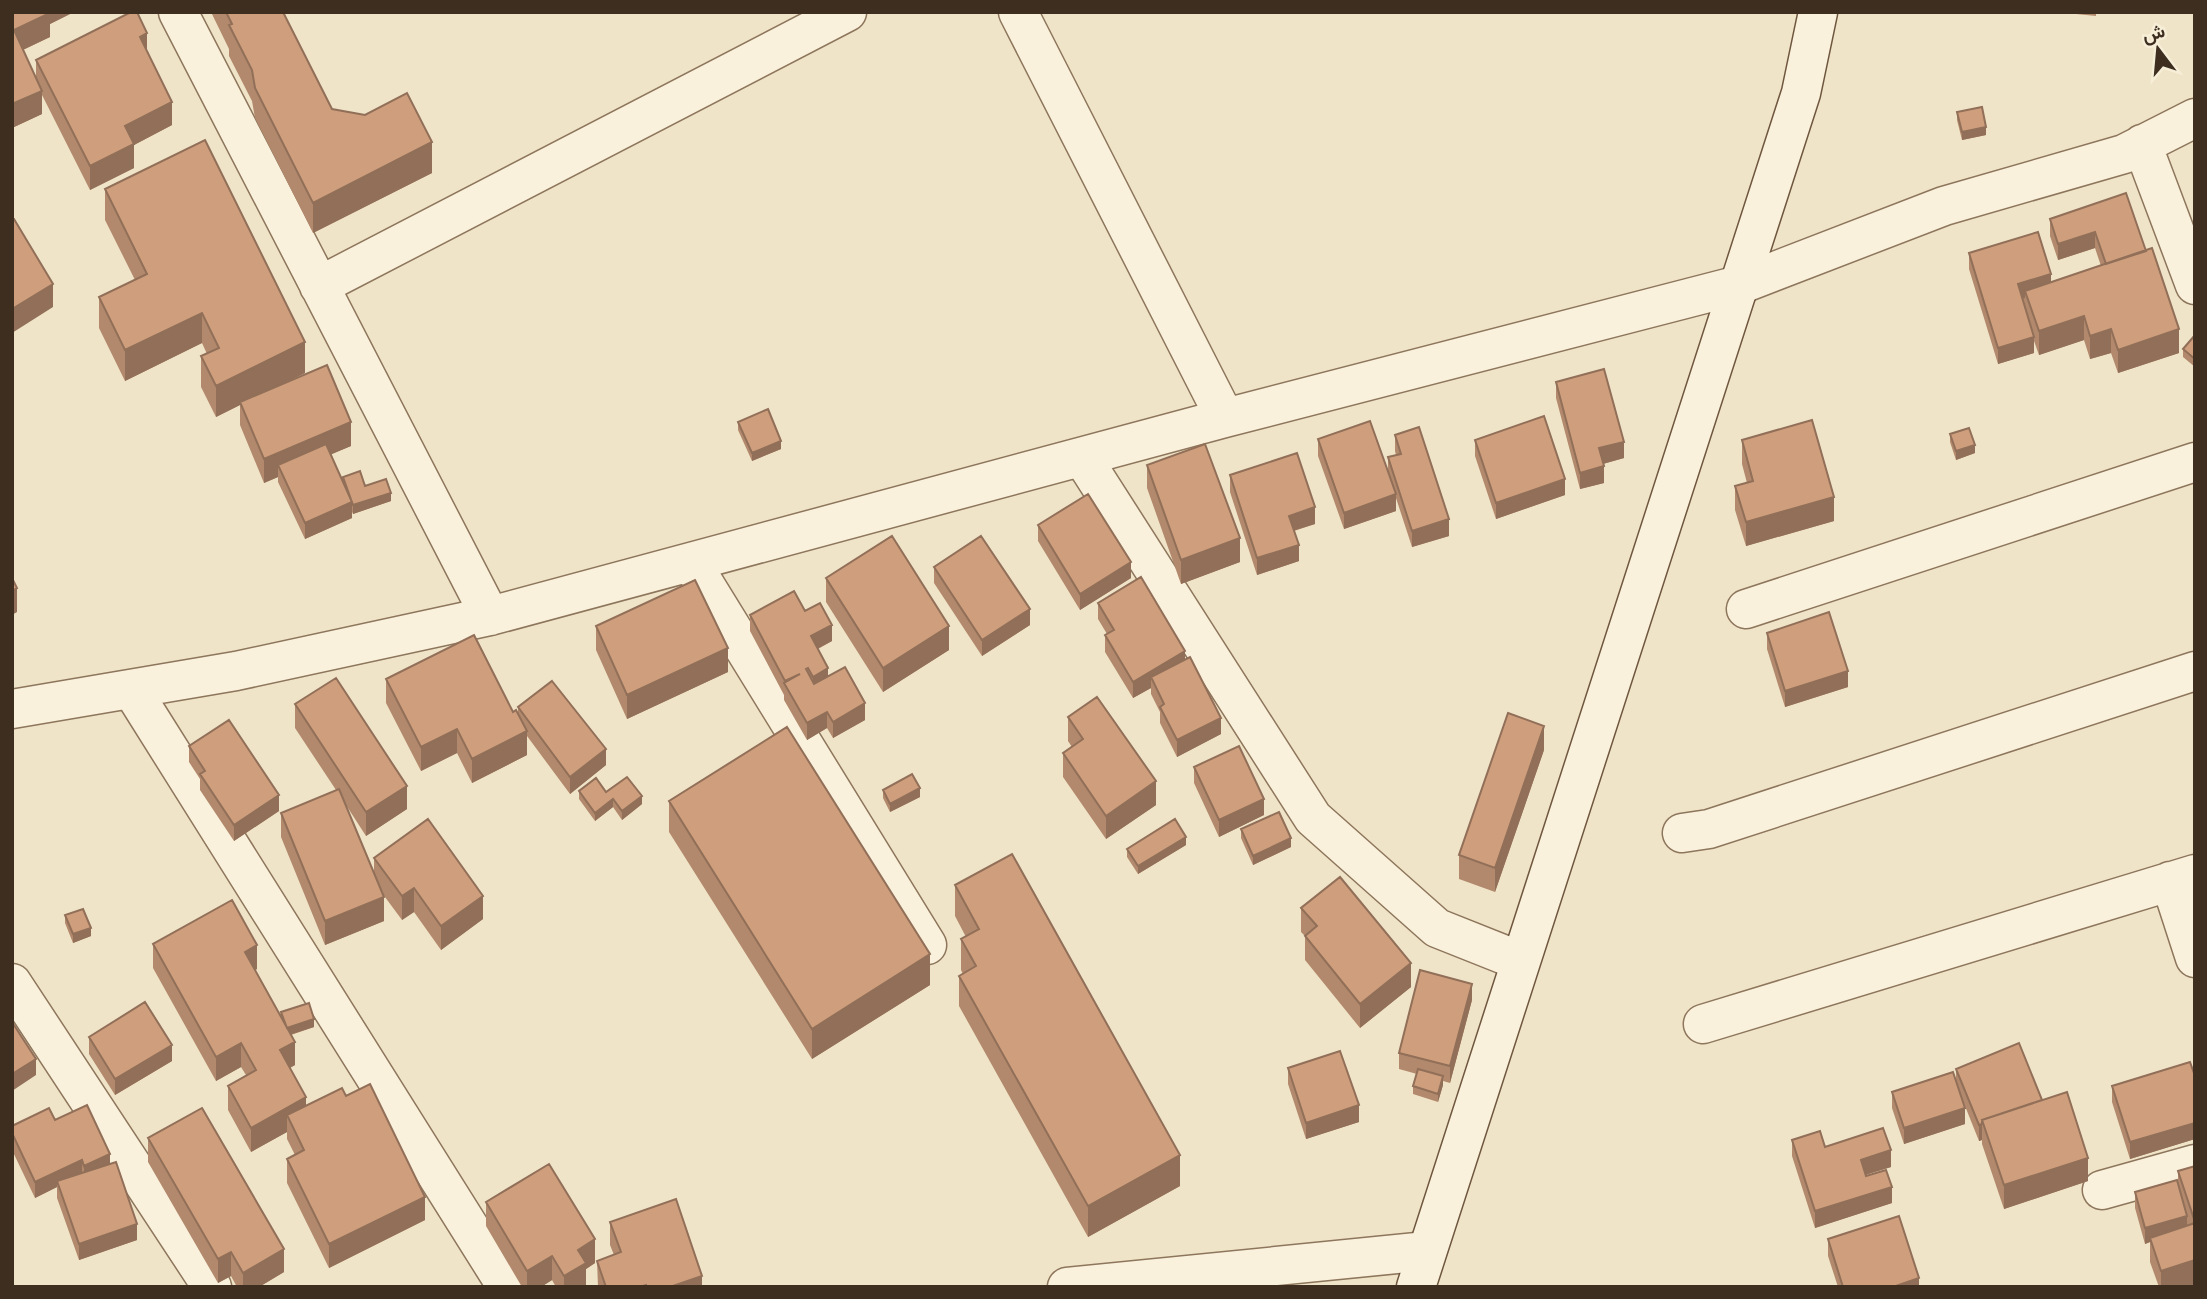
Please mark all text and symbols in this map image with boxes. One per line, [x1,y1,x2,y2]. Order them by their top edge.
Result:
north arrow [2123,14,2193,84]
text: ش [2139,17,2169,51]

